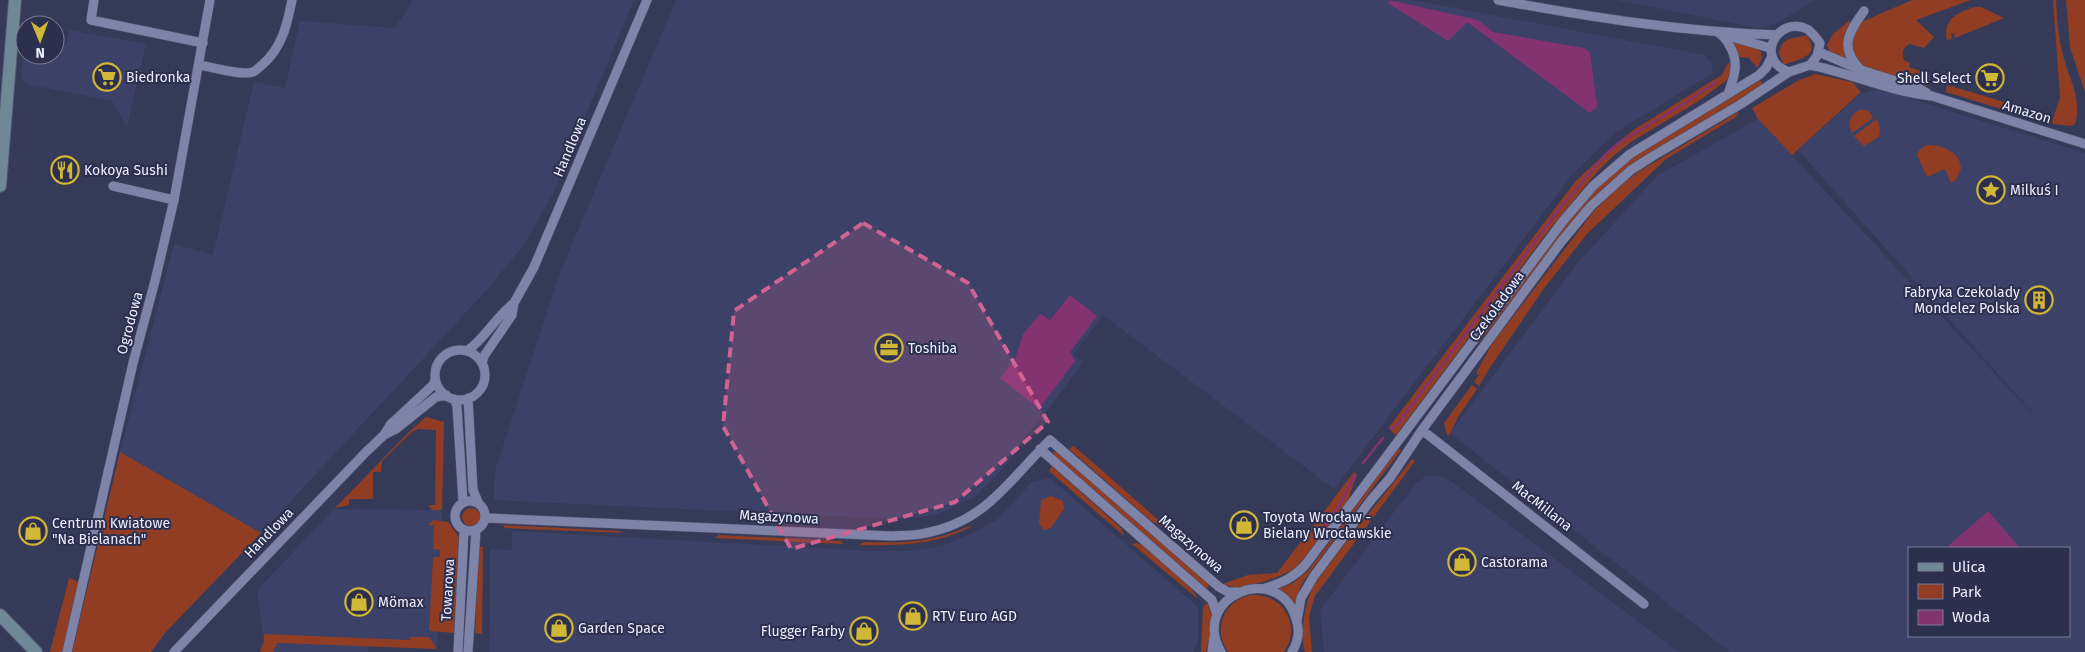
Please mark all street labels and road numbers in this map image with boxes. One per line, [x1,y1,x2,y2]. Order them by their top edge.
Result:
street label: Amazon [2001,97,2053,127]
street label: Handlowa [550,114,590,180]
street label: Czekoladowa [1466,268,1528,344]
street label: Ogrodowa [113,290,147,356]
street label: MacMillana [1509,477,1575,535]
street label: Handlowa [241,504,297,562]
street label: Magazynowa [739,506,819,528]
street label: Magazynowa [1155,511,1227,577]
street label: Towarowa [438,558,458,622]

